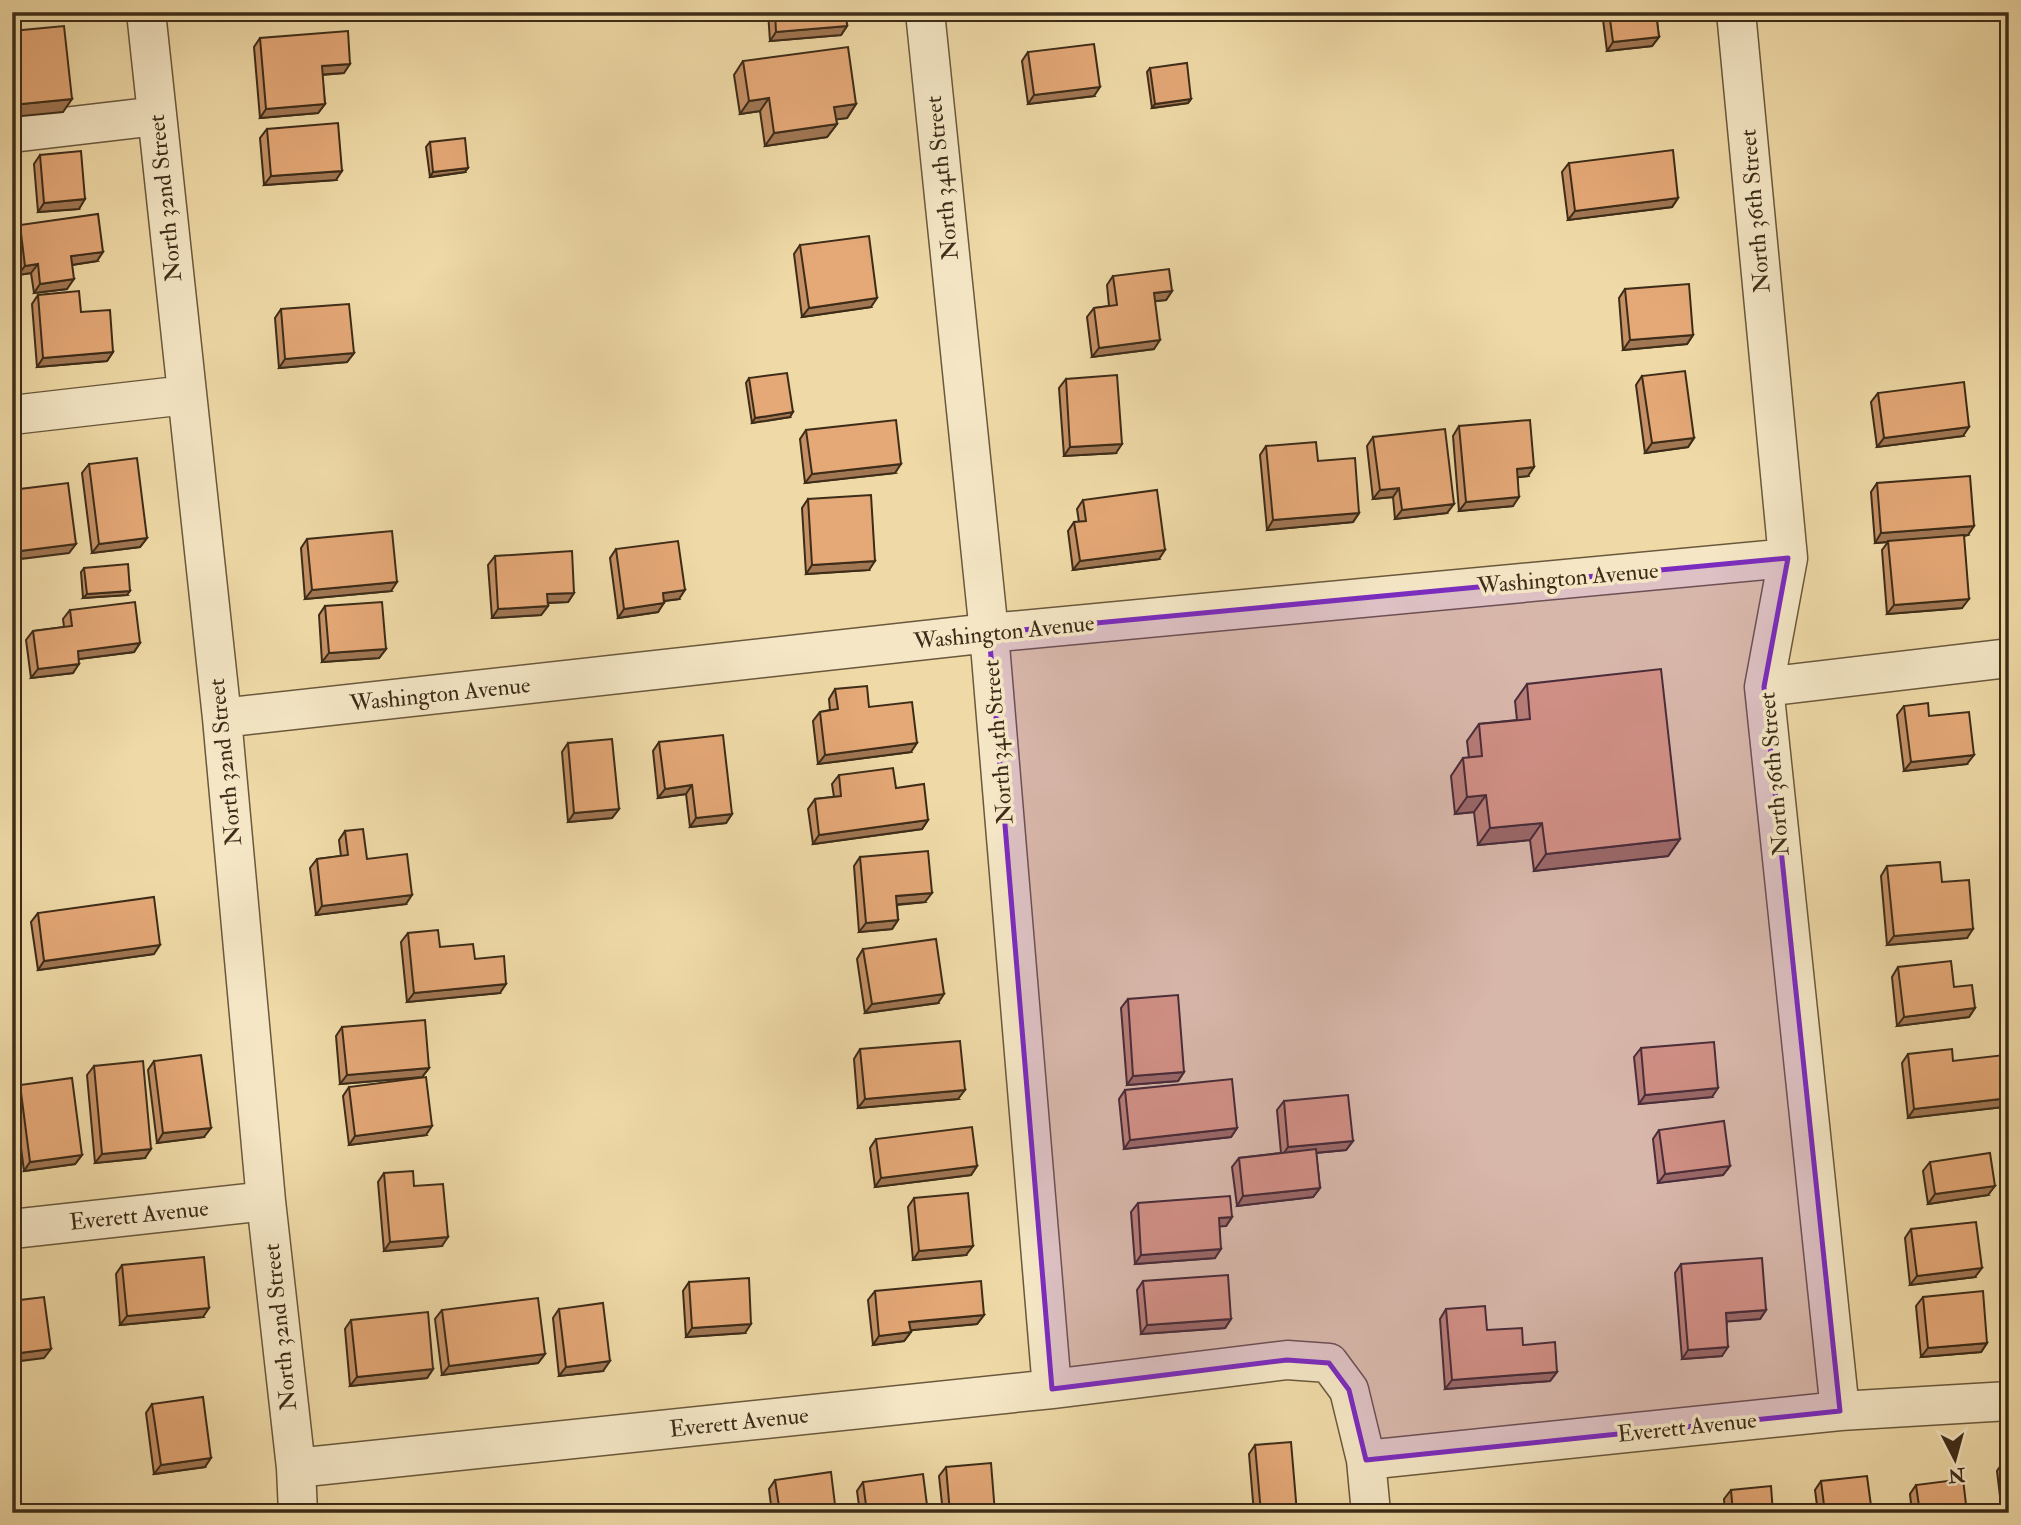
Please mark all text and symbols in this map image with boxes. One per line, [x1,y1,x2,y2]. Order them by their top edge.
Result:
street label: North 34th Street [919,94,965,262]
street label: North 32nd Street [142,113,188,283]
street label: North 36th Street [1733,128,1777,294]
street label: Washington Avenue [1475,556,1660,600]
street label: Washington Avenue [911,608,1096,656]
street label: North 34th Street [976,659,1020,825]
street label: Washington Avenue [347,670,532,718]
street label: North 32nd Street [202,677,248,847]
street label: North 36th Street [1752,691,1796,857]
street label: Everett Avenue [68,1193,210,1237]
street label: North 32nd Street [257,1242,303,1412]
street label: Everett Avenue [668,1400,810,1444]
street label: Everett Avenue [1616,1405,1758,1449]
north arrow [1920,1424,1990,1494]
text: N [1946,1462,1967,1488]

